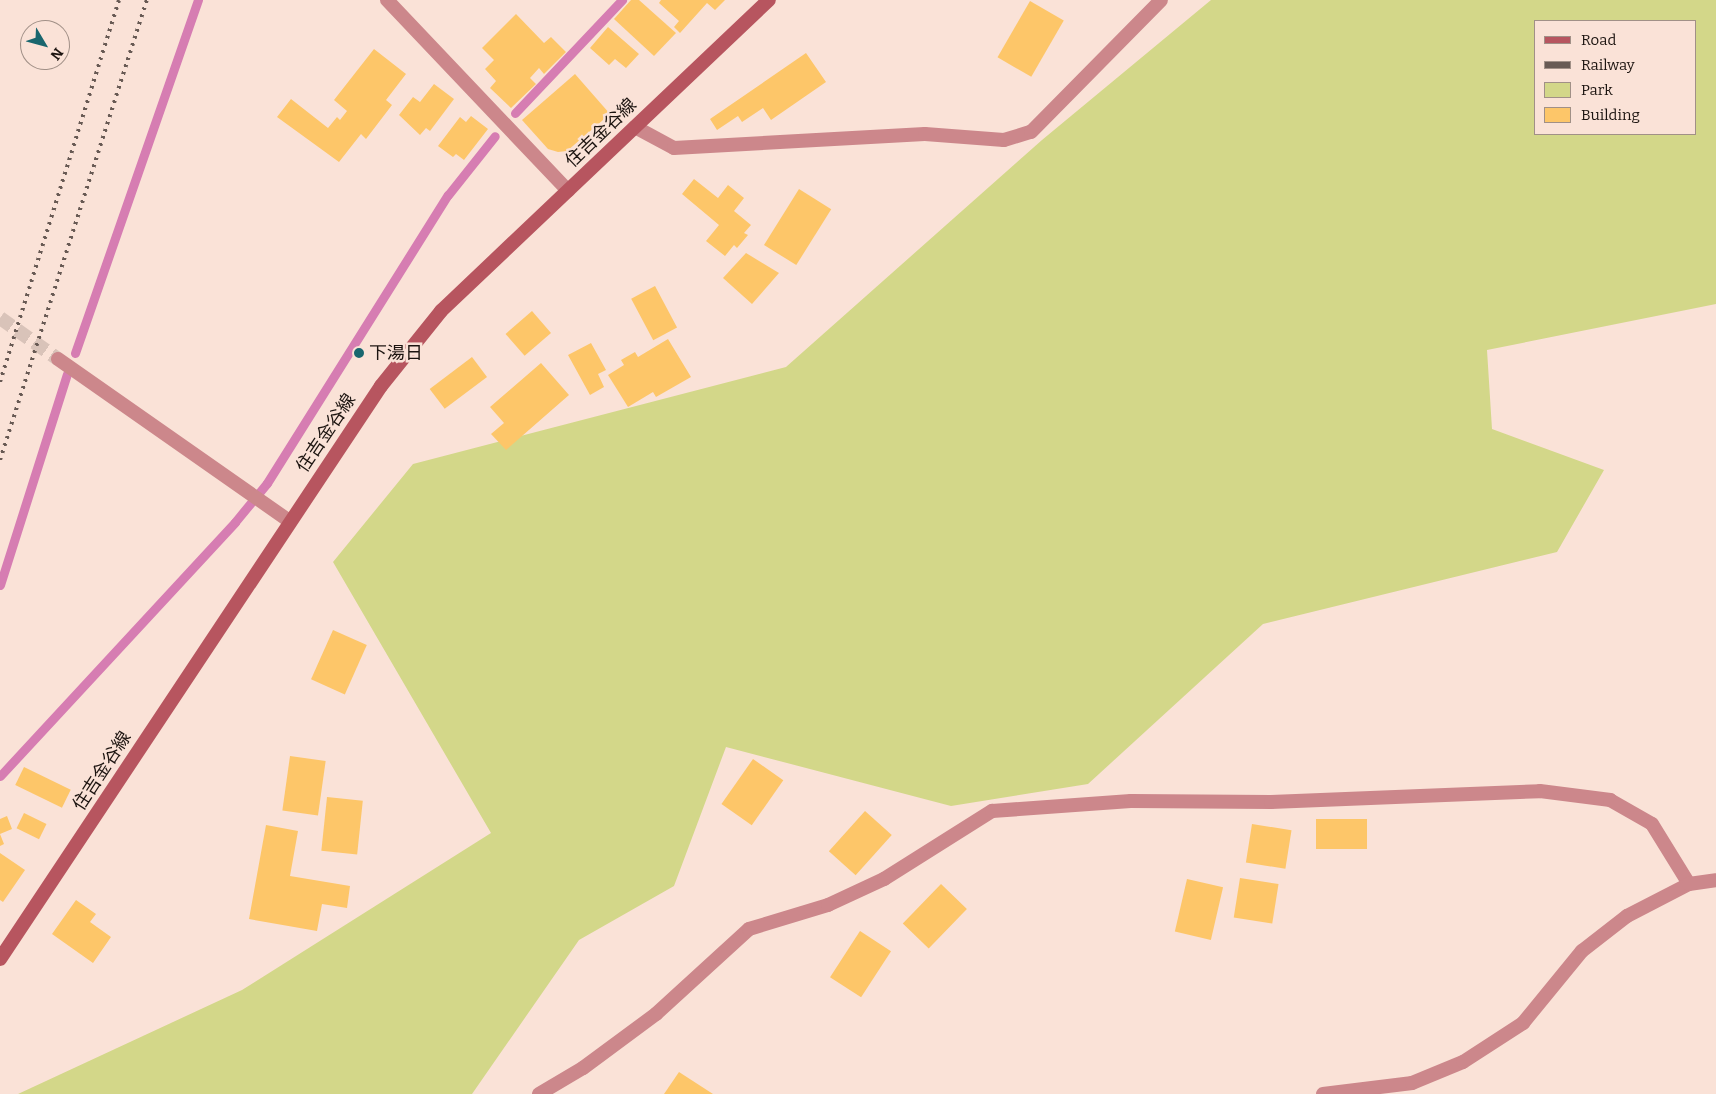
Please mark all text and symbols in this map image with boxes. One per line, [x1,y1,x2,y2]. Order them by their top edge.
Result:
north arrow [20,20,70,70]
legend [1534,20,1696,135]
text: Road [1581,31,1616,49]
text: N [47,44,67,63]
text: Railway [1581,56,1635,74]
text: Park [1581,81,1613,99]
street label: 住吉金谷線 [561,94,641,172]
text: Building [1581,106,1640,124]
place label: 下湯日 [369,342,423,364]
marker: 下湯日 [353,347,365,359]
street label: 住吉金谷線 [292,390,360,476]
street label: 住吉金谷線 [68,727,136,815]

